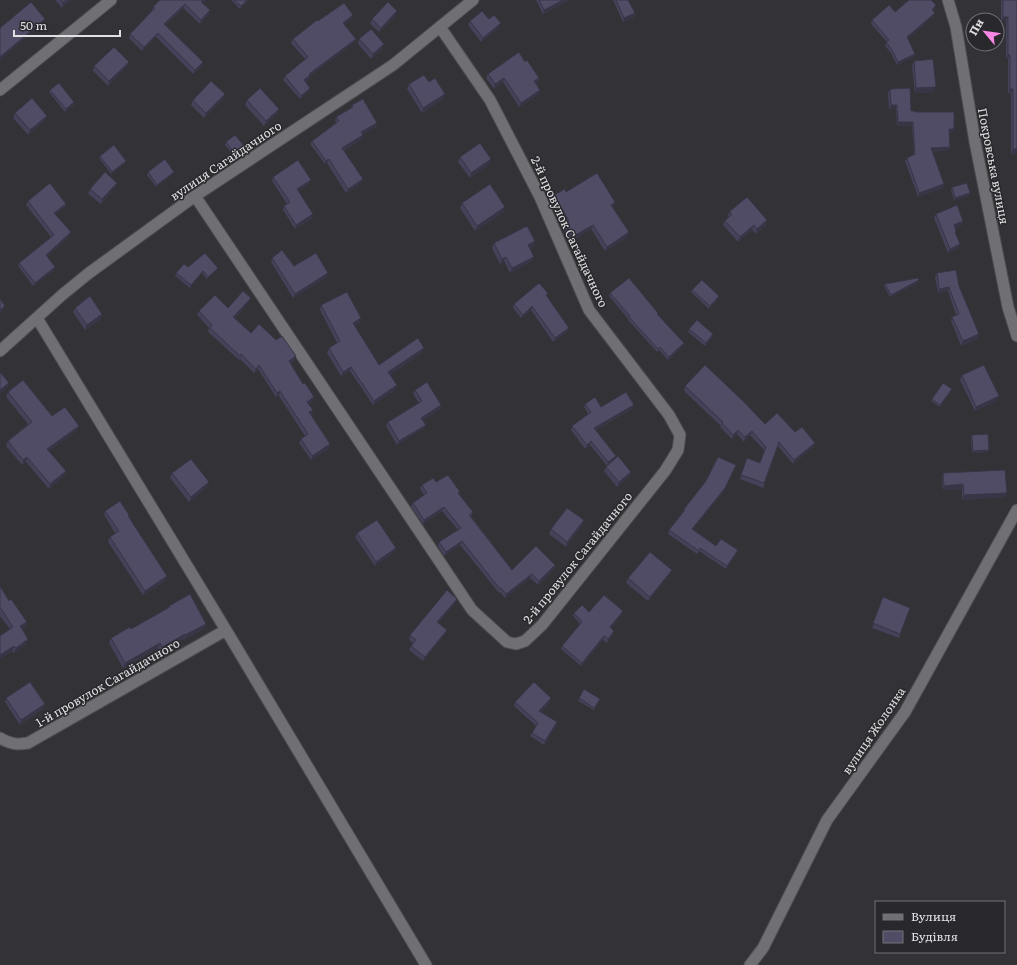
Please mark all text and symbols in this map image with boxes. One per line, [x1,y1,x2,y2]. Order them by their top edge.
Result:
scale bar [14,12,120,38]
north arrow [965,12,1005,52]
text: Пн [964,15,987,38]
text: 50 m [20,16,47,34]
street label: Покровська вулиця [974,106,1014,226]
street label: вулиця Сагайдачного [166,116,285,204]
street label: 2-й провулок Сагайдачного [527,153,613,310]
street label: 2-й провулок Сагайдачного [518,488,636,627]
street label: 1-й провулок Сагайдачного [32,633,183,731]
street label: вулиця Жолонка [837,683,909,778]
legend [875,901,1005,953]
text: Вулиця [911,907,956,925]
text: Будівля [911,927,958,945]

